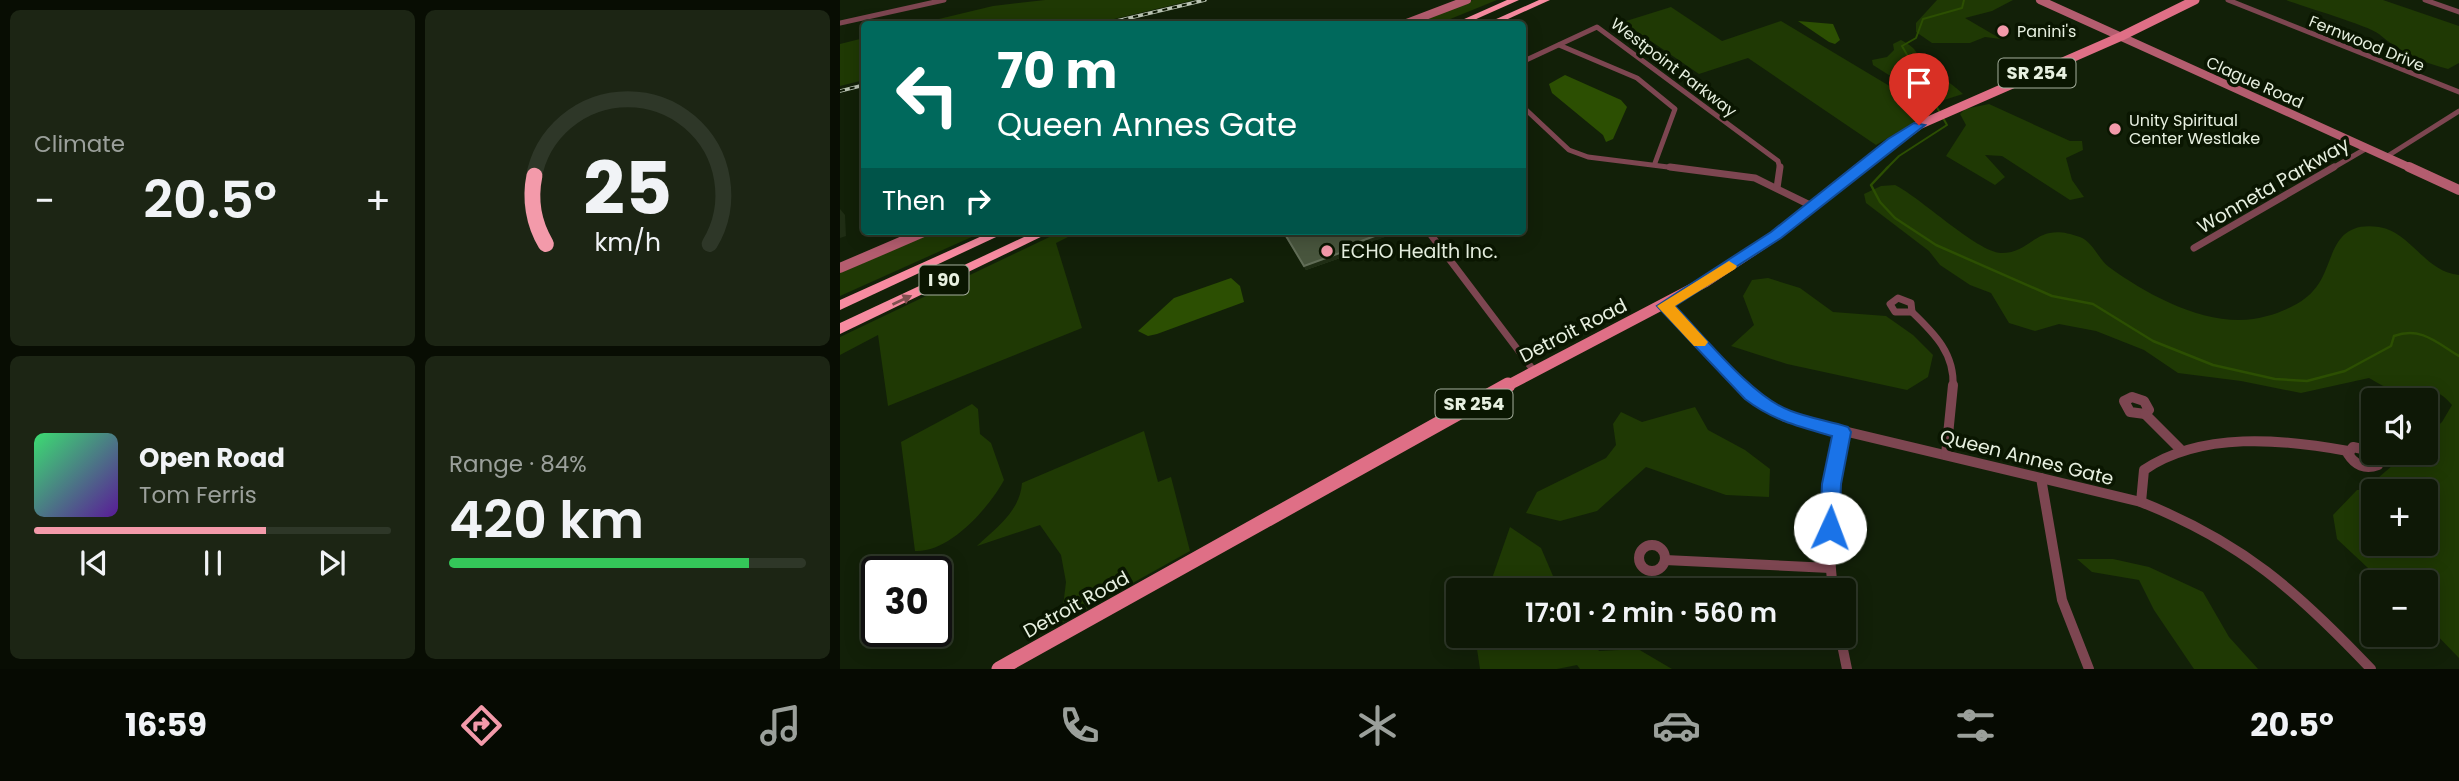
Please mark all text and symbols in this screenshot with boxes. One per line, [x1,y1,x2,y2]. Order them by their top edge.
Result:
street label: Fernwood Drive [2305,10,2428,77]
street label: Westpoint Parkway [1606,12,1741,122]
place label: Panini's [2017,20,2076,43]
marker: Panini's [1995,23,2011,39]
text: 70 m [997,37,1117,105]
icon: left [882,49,973,140]
street label: Clague Road [2203,51,2307,114]
pin [1889,53,1949,125]
road number: SR 254 [1998,58,2076,88]
icon: arrive [1900,64,1938,102]
text: Queen Annes Gate [997,102,1297,147]
place label: Unity Spiritual Center Westlake [2129,109,2260,150]
marker: Unity Spiritual Center Westlake [2107,121,2123,137]
text: Climate [34,128,125,160]
street label: Wonneta Parkway [2192,131,2355,240]
text: 25 [583,138,672,239]
text: 20.5° [143,163,277,236]
text: − [34,174,55,227]
text: + [365,174,391,227]
icon: right [959,182,997,220]
text: Then [882,183,945,219]
text: km/h [594,225,661,260]
place label: ECHO Health Inc. [1341,238,1498,265]
marker: ECHO Health Inc. [1319,243,1335,259]
road number: I 90 [920,266,968,294]
street label: Detroit Road [1515,292,1632,369]
one-way arrow [892,294,912,306]
map controls [2361,388,2438,647]
button: sound [2361,388,2438,465]
road number: SR 254 [1436,390,1512,418]
street label: Queen Annes Gate [1937,423,2117,492]
text: Open Road [139,440,285,476]
text: Range · 84% [449,448,587,480]
text: Tom Ferris [139,479,257,511]
button: + [2361,479,2438,556]
text: 420 km [449,483,644,556]
position arrow [1793,491,1867,565]
icon: previous [75,544,113,582]
icon: pause [194,544,232,582]
icon: next [313,544,351,582]
speed limit sign: 30 [861,556,952,647]
street label: Detroit Road [1018,564,1134,645]
button: − [2361,570,2438,647]
text: 17:01 · 2 min · 560 m [1525,595,1777,631]
icon: directions [457,701,506,750]
icon: music [756,701,805,750]
icon: phone [1055,701,1104,750]
icon: climate [1353,701,1402,750]
icon: car [1652,701,1701,750]
icon: filters [1951,701,2000,750]
text: 16:59 [125,702,207,747]
text: 20.5° [2250,702,2334,747]

